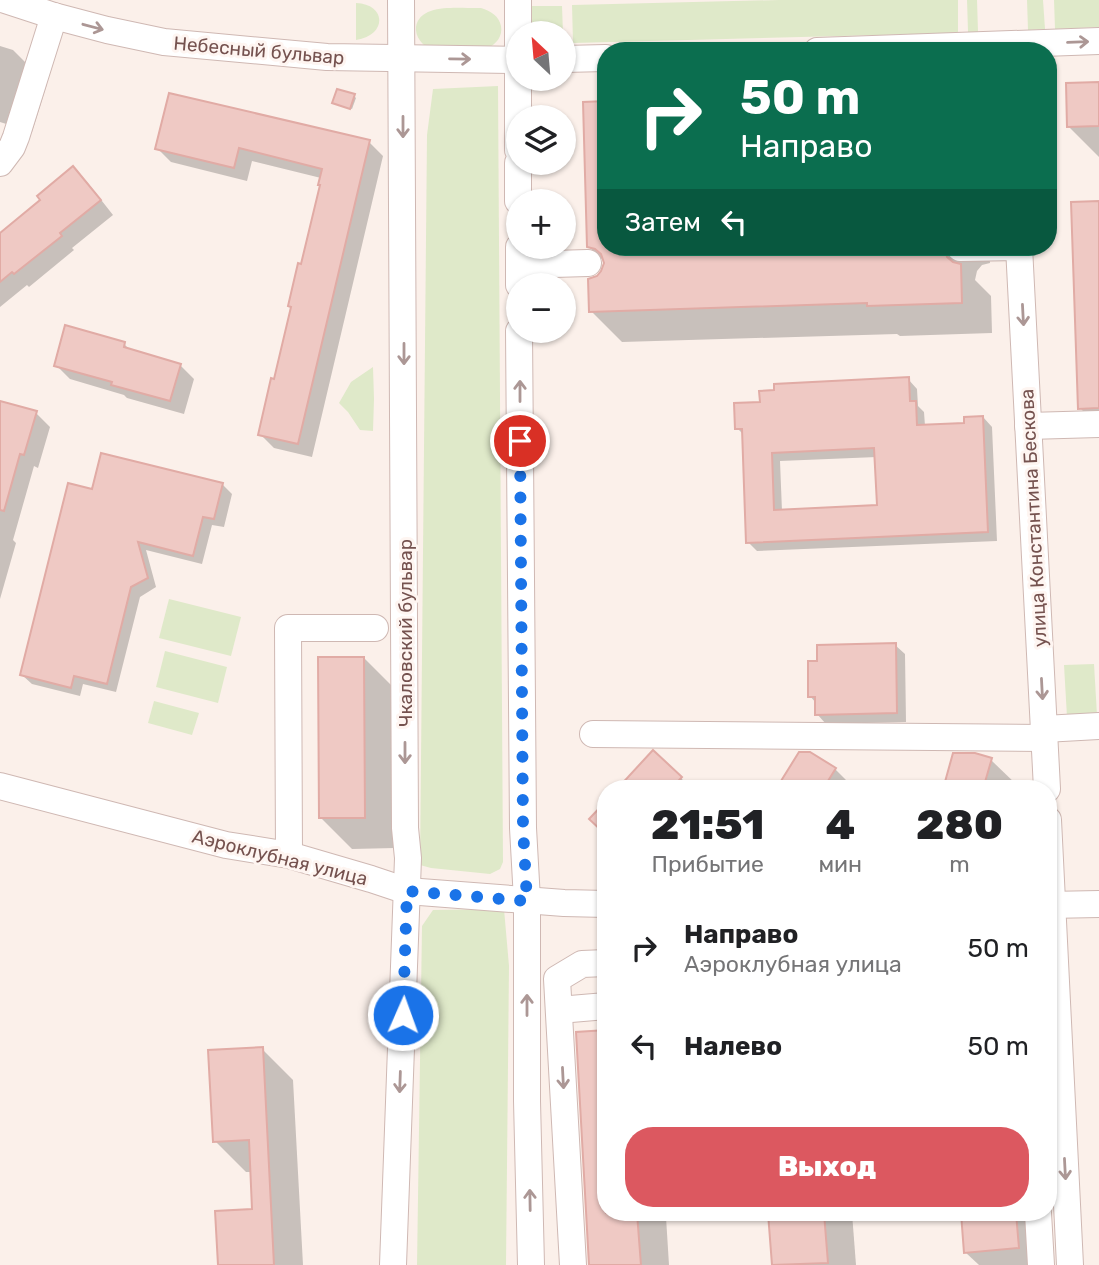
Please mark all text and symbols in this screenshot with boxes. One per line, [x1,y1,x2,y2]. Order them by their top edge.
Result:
one-way arrow [82,21,104,34]
north arrow [506,21,576,91]
map controls [506,21,576,343]
street label: Небесный бульвар [173,32,345,69]
one-way arrow [1067,35,1090,49]
one-way arrow [448,53,471,66]
text: 50 m [740,68,860,126]
icon: right [625,70,716,161]
button: layers [506,105,576,175]
one-way arrow [396,115,410,138]
text: Направо [740,127,873,165]
button: + [506,189,576,259]
icon: left [715,203,753,241]
text: Затем [625,207,701,238]
button: − [506,273,576,343]
one-way arrow [1016,303,1029,326]
one-way arrow [397,343,411,366]
one-way arrow [513,380,527,403]
street label: улица Константина Бескова [1015,388,1052,648]
pin [490,411,550,471]
icon: arrive [501,422,539,460]
street label: Чкаловский бульвар [394,539,417,727]
one-way arrow [1035,677,1048,700]
one-way arrow [398,742,412,765]
text: 21:51 [651,800,764,850]
text: 4 [825,800,855,850]
text: 280 [916,800,1003,850]
street label: Аэроклубная улица [190,825,370,890]
text: Прибытие [651,850,764,878]
text: мин [818,850,862,878]
text: m [949,850,970,878]
text: Направо [684,919,798,950]
icon: right [625,929,663,967]
text: 50 m [968,933,1029,964]
text: Аэроклубная улица [684,950,902,978]
position arrow [366,978,440,1052]
one-way arrow [520,994,534,1017]
icon: left [625,1027,663,1065]
text: Налево [684,1031,782,1062]
text: 50 m [968,1031,1029,1062]
one-way arrow [557,1066,570,1089]
one-way arrow [394,1070,407,1093]
button: Выход [625,1127,1029,1207]
one-way arrow [1059,1157,1072,1179]
one-way arrow [523,1188,536,1211]

